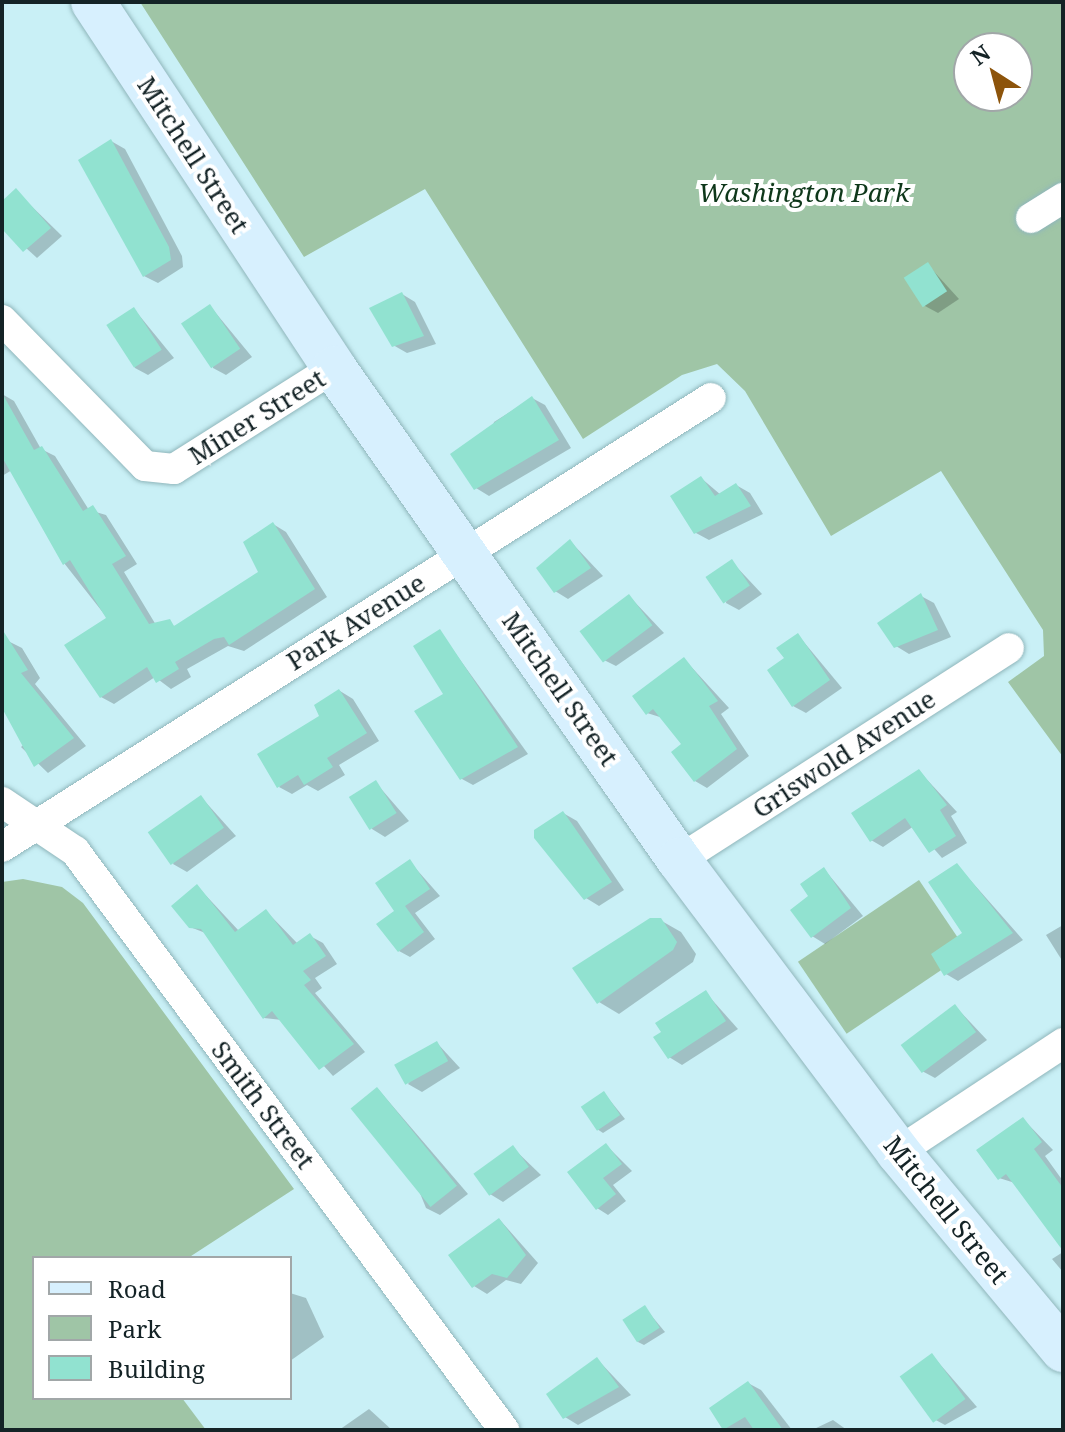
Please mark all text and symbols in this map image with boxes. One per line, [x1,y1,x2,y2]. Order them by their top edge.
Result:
north arrow [953,32,1033,112]
text: N [964,37,996,71]
street label: Mitchell Street [131,71,255,239]
park label: Washington Park [698,177,910,209]
street label: Miner Street [183,363,331,471]
street label: Park Avenue [281,567,431,677]
street label: Mitchell Street [495,606,625,772]
street label: Griswold Avenue [747,683,941,825]
street label: Smith Street [205,1035,321,1175]
street label: Mitchell Street [877,1130,1015,1290]
legend [32,1256,292,1400]
text: Road [108,1272,166,1305]
text: Park [108,1312,161,1345]
text: Building [108,1352,205,1385]

